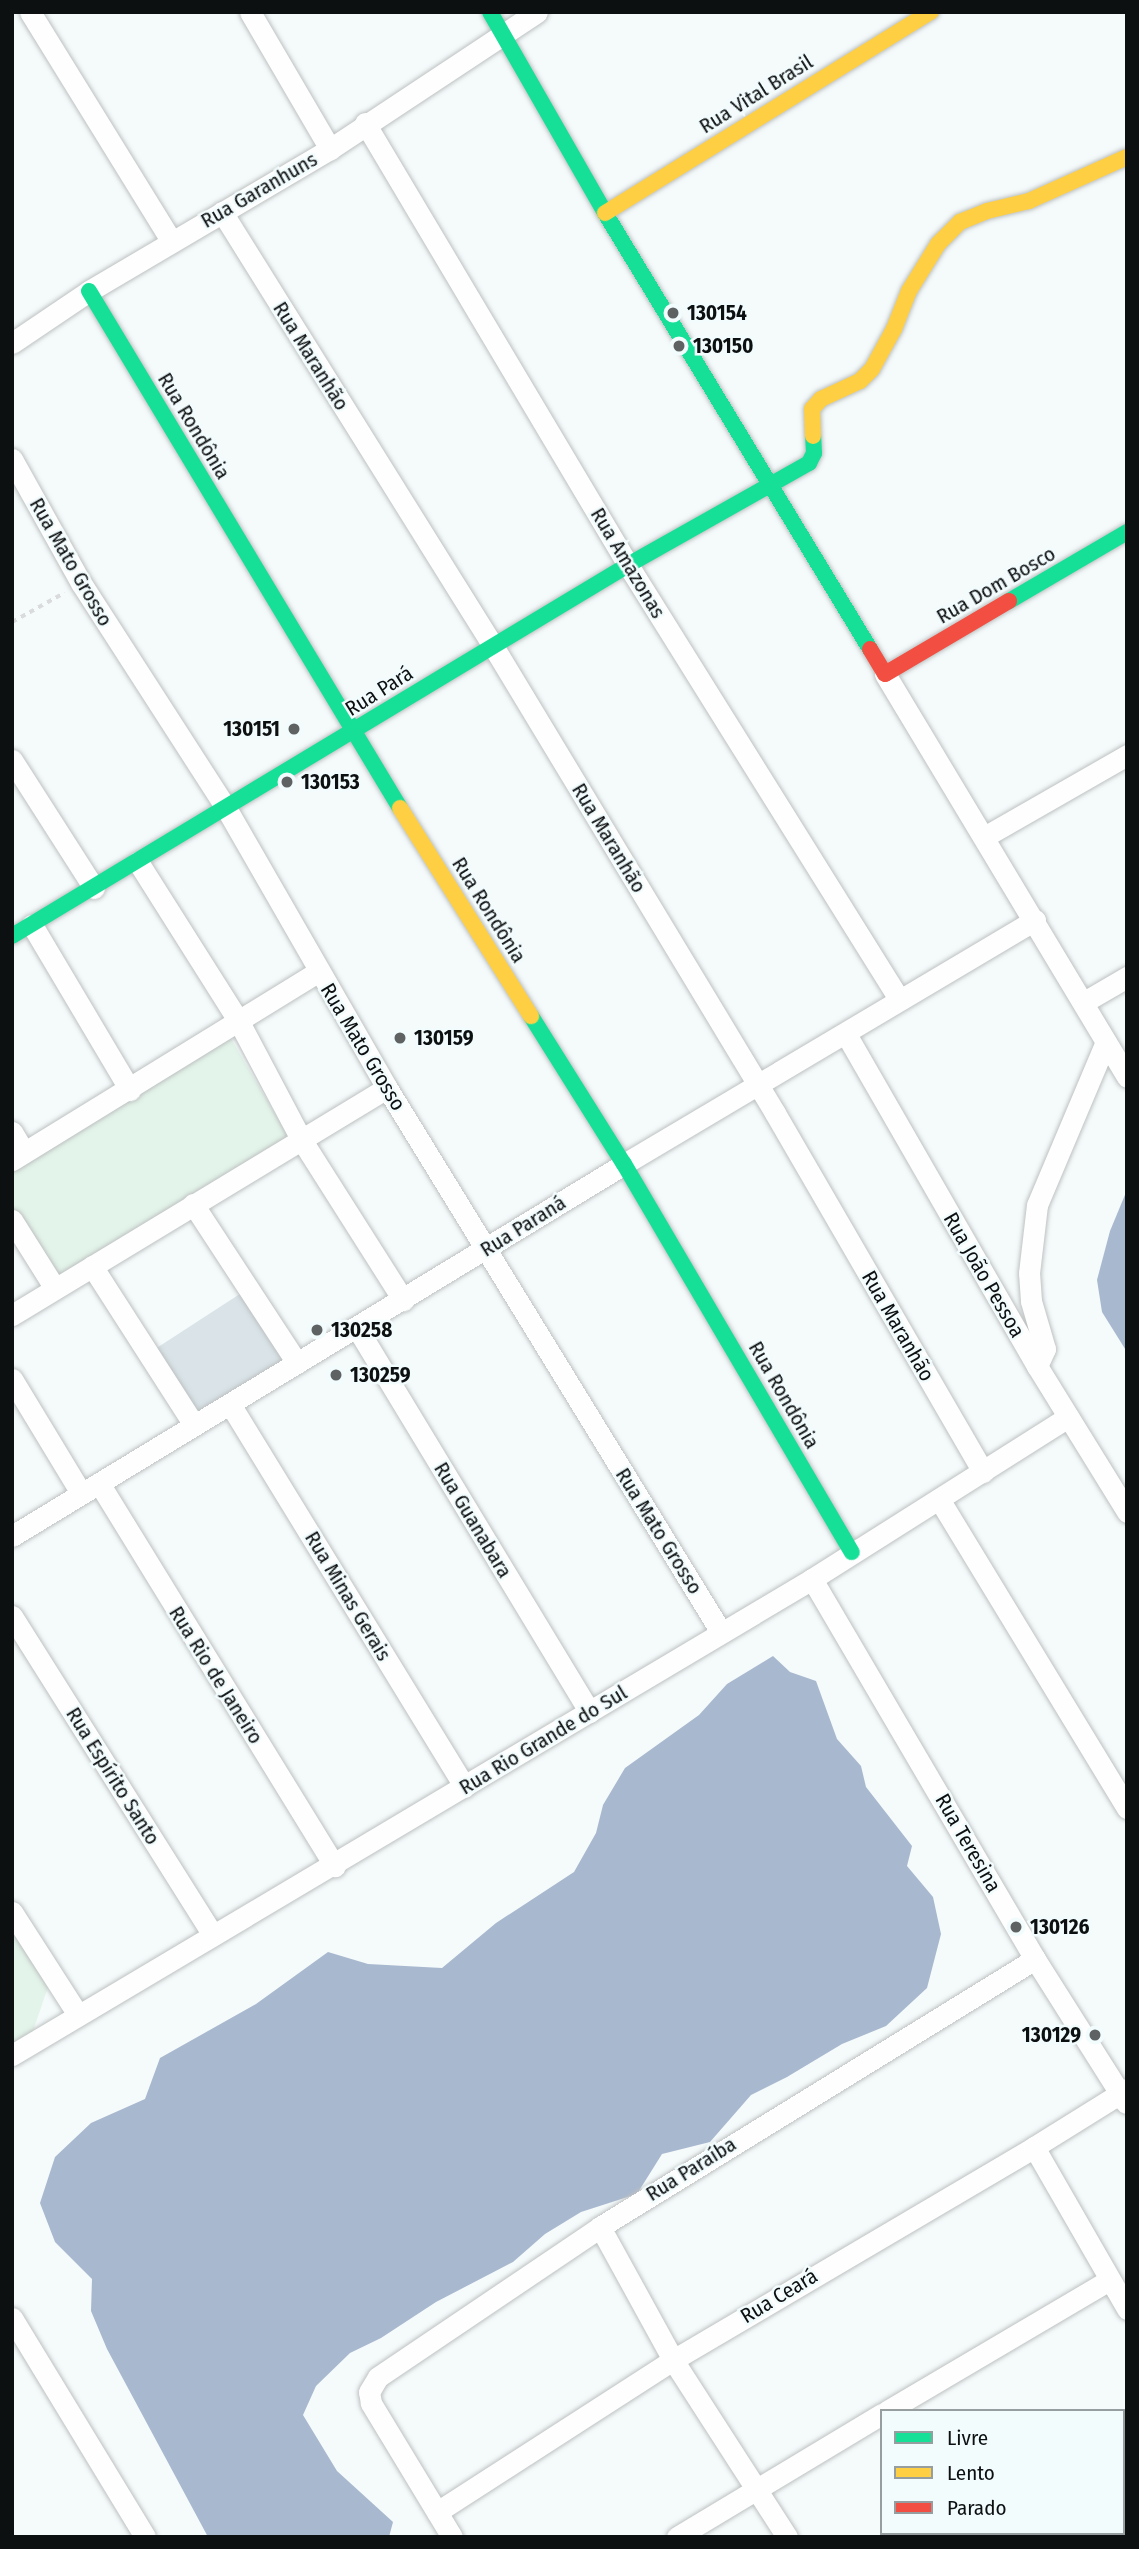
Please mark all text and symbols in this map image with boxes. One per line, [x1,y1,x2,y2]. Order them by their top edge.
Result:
street label: Rua Vital Brasil [695,49,817,139]
street label: Rua Garanhuns [196,147,322,233]
street label: Rua Maranhão [268,297,354,415]
place label: 130154 [687,300,747,326]
marker: 130154 [665,305,681,321]
place label: 130150 [693,333,753,359]
marker: 130150 [671,338,687,354]
street label: Rua Rondônia [152,368,236,484]
street label: Rua Mato Grosso [24,493,118,631]
street label: Rua Amazonas [585,503,671,623]
street label: Rua Dom Bosco [932,541,1060,629]
street label: Rua Pará [341,660,417,722]
place label: 130151 [223,716,280,742]
marker: 130151 [286,721,302,737]
place label: 130153 [301,769,360,795]
marker: 130153 [279,774,295,790]
street label: Rua Maranhão [566,779,652,897]
street label: Rua Rondônia [447,853,531,967]
street label: Rua Mato Grosso [315,979,411,1115]
place label: 130159 [414,1025,474,1051]
marker: 130159 [392,1030,408,1046]
street label: Rua Paraná [476,1190,570,1262]
street label: Rua João Pessoa [938,1208,1030,1342]
street label: Rua Maranhão [856,1266,940,1386]
place label: 130258 [331,1317,392,1343]
marker: 130258 [309,1322,325,1338]
street label: Rua Rondônia [743,1337,825,1453]
place label: 130259 [350,1362,411,1388]
marker: 130259 [328,1367,344,1383]
street label: Rua Guanabara [429,1458,517,1582]
street label: Rua Mato Grosso [610,1463,708,1599]
street label: Rua Minas Gerais [299,1527,397,1665]
street label: Rua Rio de Janeiro [164,1602,268,1748]
street label: Rua Rio Grande do Sul [455,1680,631,1800]
street label: Rua Espírito Santo [61,1703,165,1849]
street label: Rua Teresina [930,1789,1006,1897]
place label: 130126 [1030,1914,1089,1940]
marker: 130126 [1008,1919,1024,1935]
place label: 130129 [1022,2022,1081,2048]
marker: 130129 [1087,2027,1103,2043]
street label: Rua Paraíba [641,2131,741,2207]
street label: Rua Ceará [736,2263,822,2329]
legend [880,2409,1125,2535]
text: Livre [947,2425,988,2451]
text: Lento [947,2460,995,2486]
text: Parado [947,2495,1006,2521]

